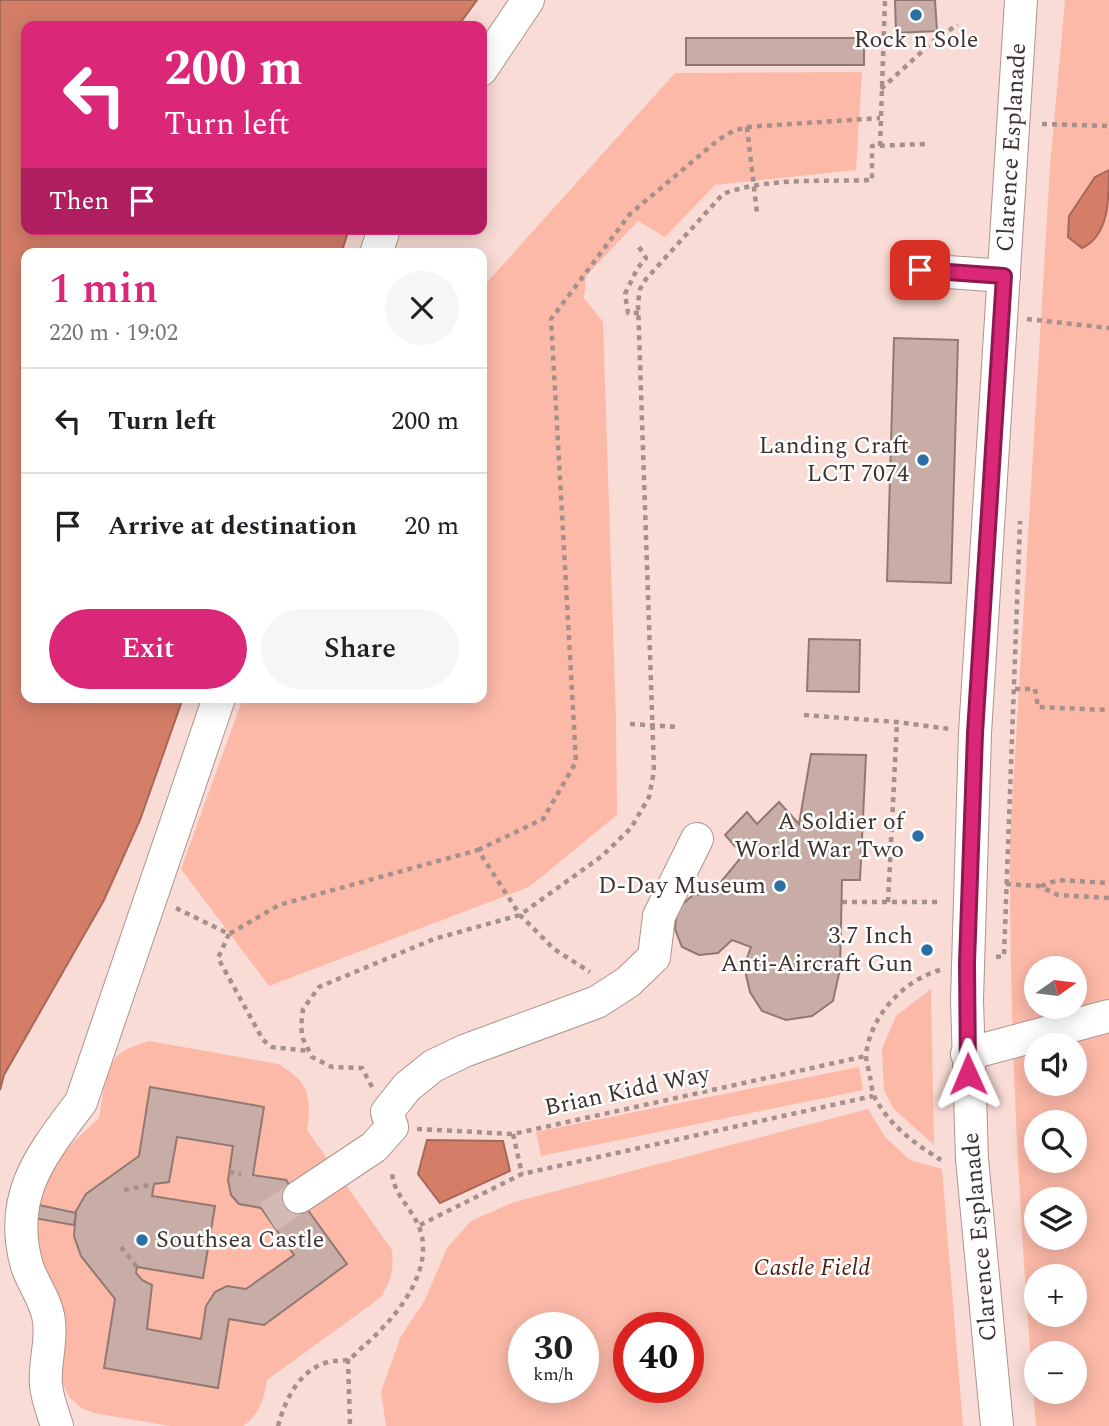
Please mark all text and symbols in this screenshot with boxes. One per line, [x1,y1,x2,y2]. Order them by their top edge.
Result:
marker: Rock n Sole [908,7,924,23]
place label: Rock n Sole [854,22,978,58]
text: 200 m [164,32,303,107]
street label: Clarence Esplanade [987,42,1036,253]
icon: left [49,49,140,140]
text: Turn left [164,100,290,149]
text: Then [49,181,109,221]
icon: arrive [123,182,161,220]
pin [890,240,950,300]
icon: arrive [901,251,939,289]
text: 1 min [49,258,158,321]
button: close [385,271,459,345]
text: 220 m · 19:02 [49,316,178,351]
text: Turn left [108,401,216,441]
text: 200 m [391,401,459,441]
icon: left [49,402,87,440]
place label: Landing Craft LCT 7074 [759,428,909,492]
marker: Landing Craft LCT 7074 [915,452,931,468]
text: Arrive at destination [108,506,357,546]
text: 20 m [404,506,459,546]
icon: arrive [49,507,87,545]
button: Exit [49,609,247,689]
button: Share [261,609,459,689]
place label: A Soldier of World War Two [734,804,906,868]
marker: A Soldier of World War Two [910,828,926,844]
place label: D-Day Museum [598,868,766,904]
marker: D-Day Museum [772,878,788,894]
place label: 3.7 Inch Anti-Aircraft Gun [720,918,913,982]
marker: 3.7 Inch Anti-Aircraft Gun [919,942,935,958]
north arrow [1024,956,1087,1018]
map controls [1024,956,1087,1404]
button: sound [1024,1033,1087,1096]
position arrow [931,1037,1005,1111]
street label: Brian Kidd Way [541,1056,714,1126]
button: search [1024,1110,1087,1173]
street label: Clarence Esplanade [953,1131,1007,1343]
button: layers [1024,1187,1087,1250]
place label: Southsea Castle [156,1222,324,1258]
marker: Southsea Castle [134,1232,150,1248]
park label: Castle Field [754,1250,870,1286]
button: + [1024,1264,1087,1327]
speed limit sign: 40 [613,1312,704,1403]
text: 30 [534,1322,573,1375]
button: − [1024,1341,1087,1404]
text: km/h [533,1361,574,1388]

